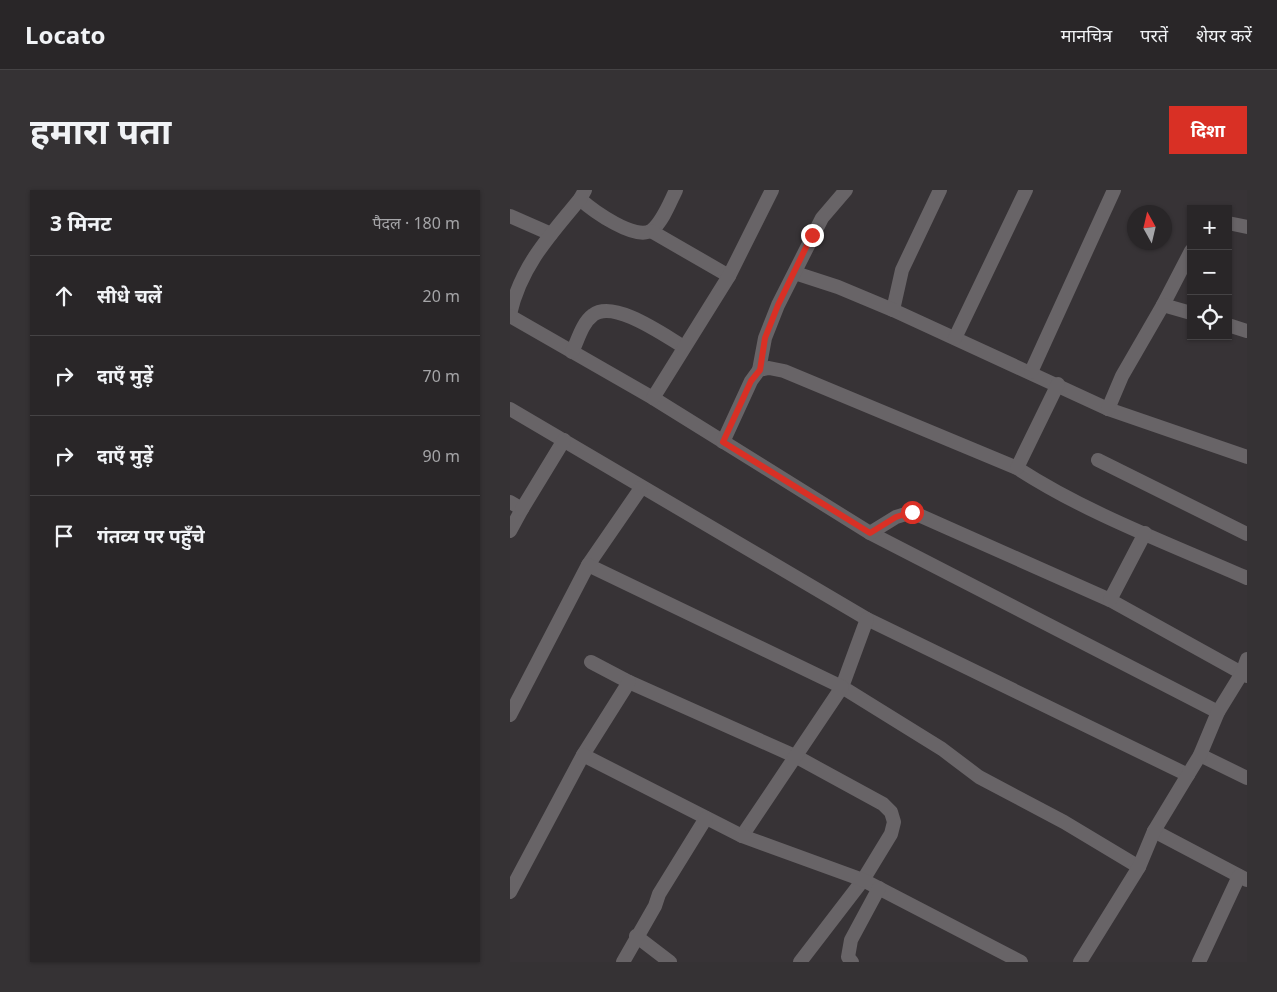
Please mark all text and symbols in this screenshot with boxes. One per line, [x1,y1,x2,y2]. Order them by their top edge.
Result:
text: Locato [25,18,106,51]
text: मानचित्र [1061,23,1112,47]
text: परतें [1140,23,1168,47]
text: शेयर करें [1196,23,1252,47]
button: दिशा [1169,106,1247,154]
text: हमारा पता [30,107,171,154]
north arrow [1127,205,1172,250]
map controls [1187,205,1232,340]
button: + [1187,205,1232,250]
text: 3 मिनट [50,209,112,237]
text: पैदल · 180 m [372,212,460,234]
route end [801,224,824,247]
button: − [1187,250,1232,295]
icon: ahead [50,282,78,310]
text: सीधे चलें [97,283,162,309]
text: 20 m [423,285,460,307]
button: locate [1187,295,1232,340]
icon: right [50,362,78,390]
text: दाएँ मुड़ें [97,363,153,389]
text: 70 m [423,365,460,387]
icon: right [50,442,78,470]
text: दाएँ मुड़ें [97,443,153,469]
text: 90 m [423,445,460,467]
route start [901,501,924,524]
icon: arrive [50,522,78,550]
text: गंतव्य पर पहुँचे [97,523,205,549]

